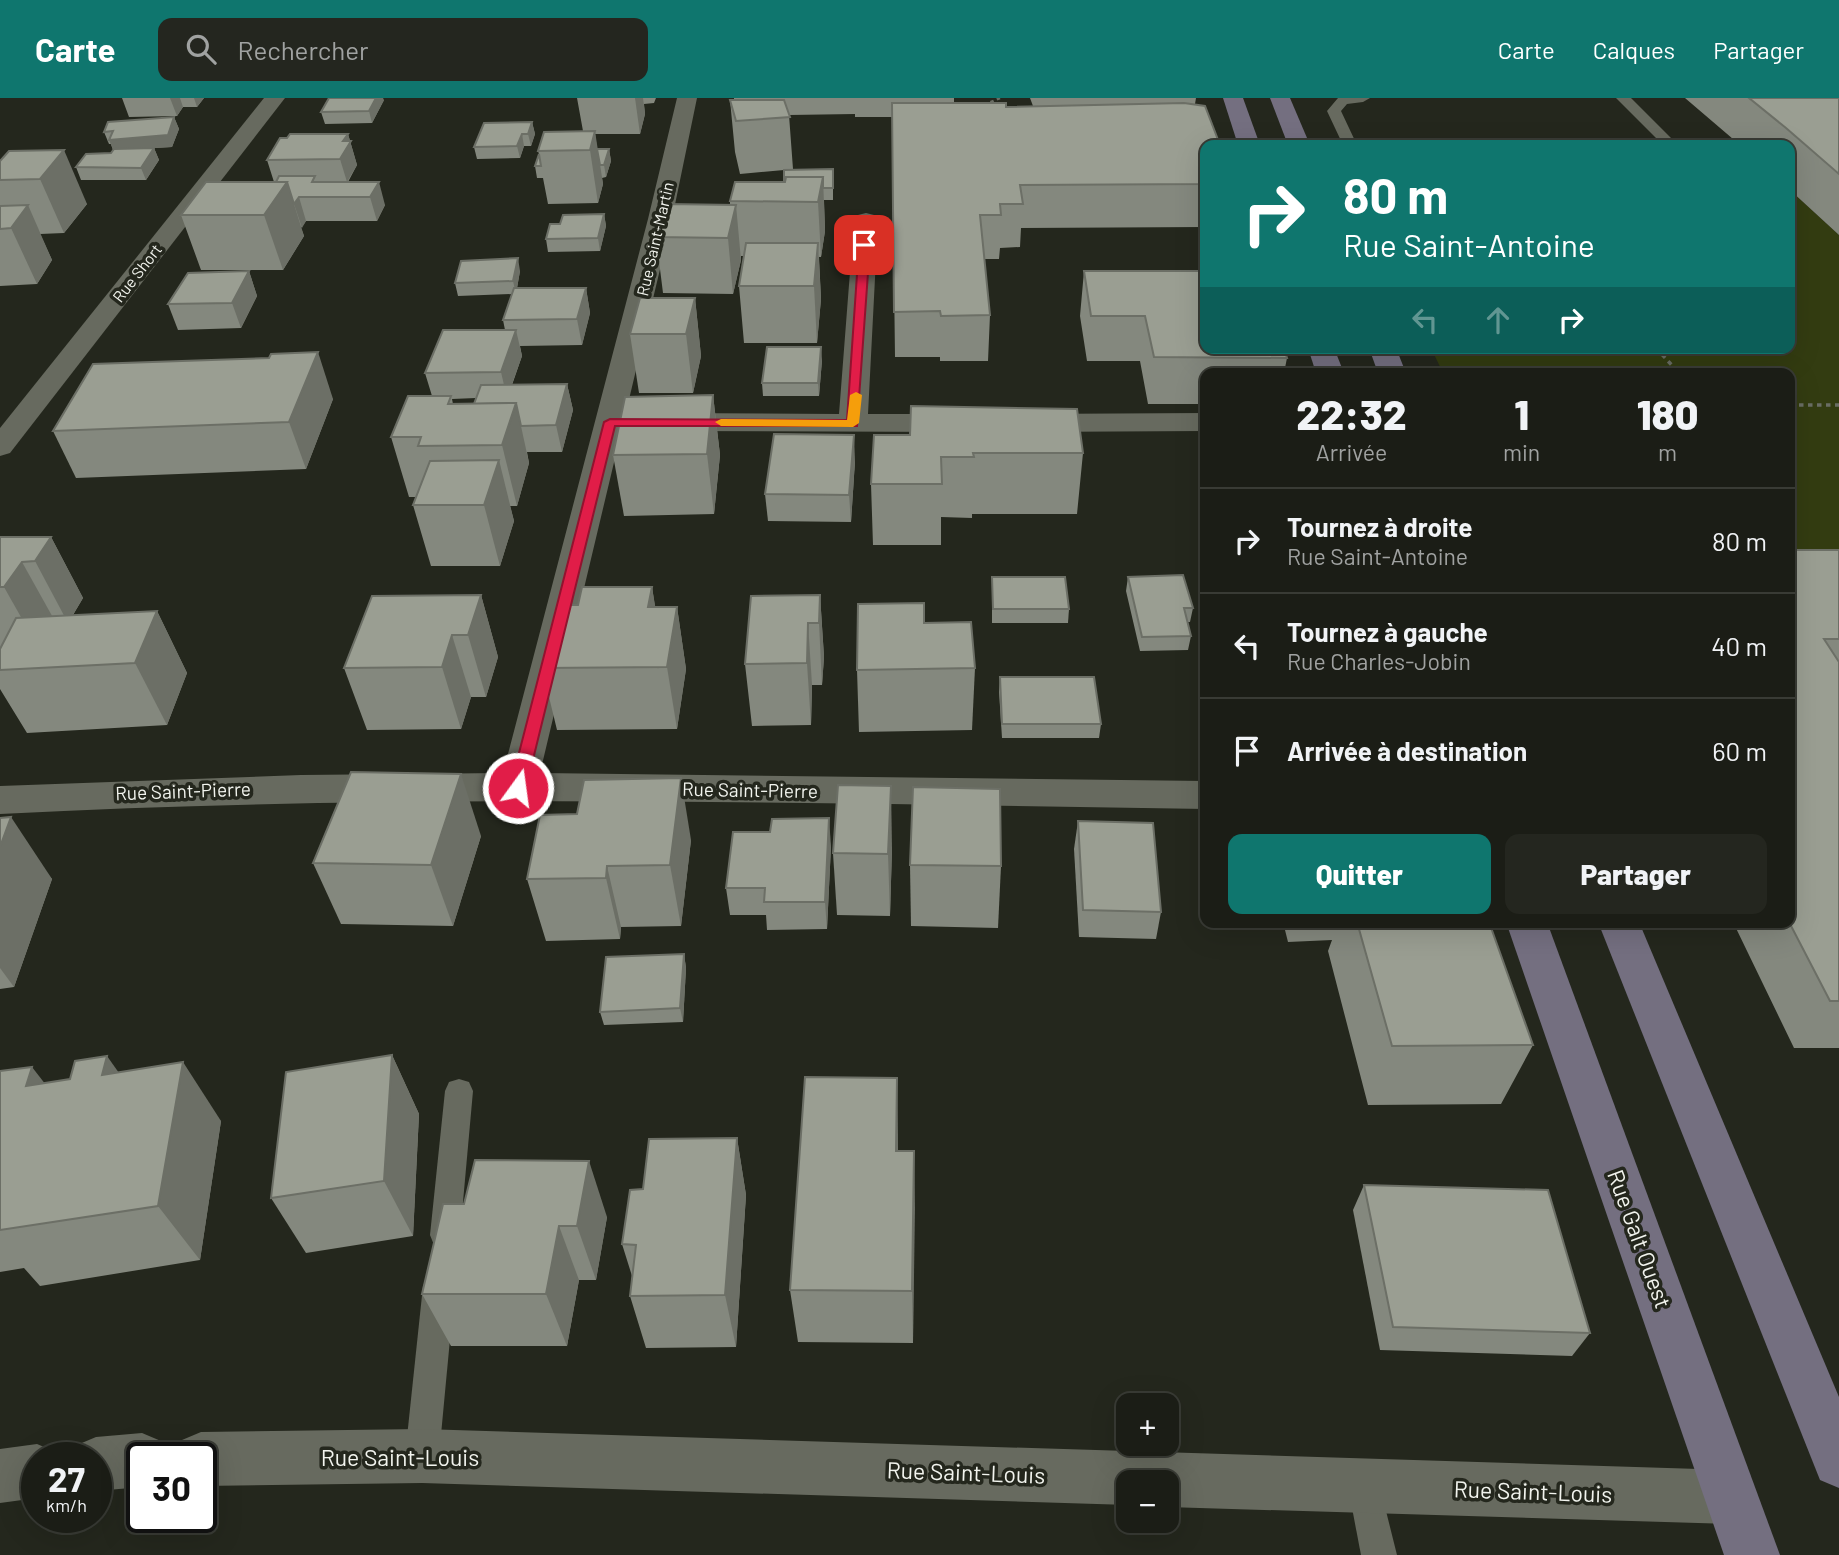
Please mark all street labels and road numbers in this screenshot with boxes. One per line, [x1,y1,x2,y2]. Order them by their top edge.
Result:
street label: Rue Saint-Martin [632,180,677,298]
street label: Rue Short [108,240,165,306]
street label: Rue Saint-Pierre [115,777,251,804]
street label: Rue Saint-Pierre [682,777,818,802]
street label: Rue Galt Ouest [1602,1166,1678,1312]
street label: Rue Saint-Louis [321,1443,479,1471]
street label: Rue Saint-Louis [886,1455,1046,1489]
street label: Rue Saint-Louis [1453,1474,1613,1508]

